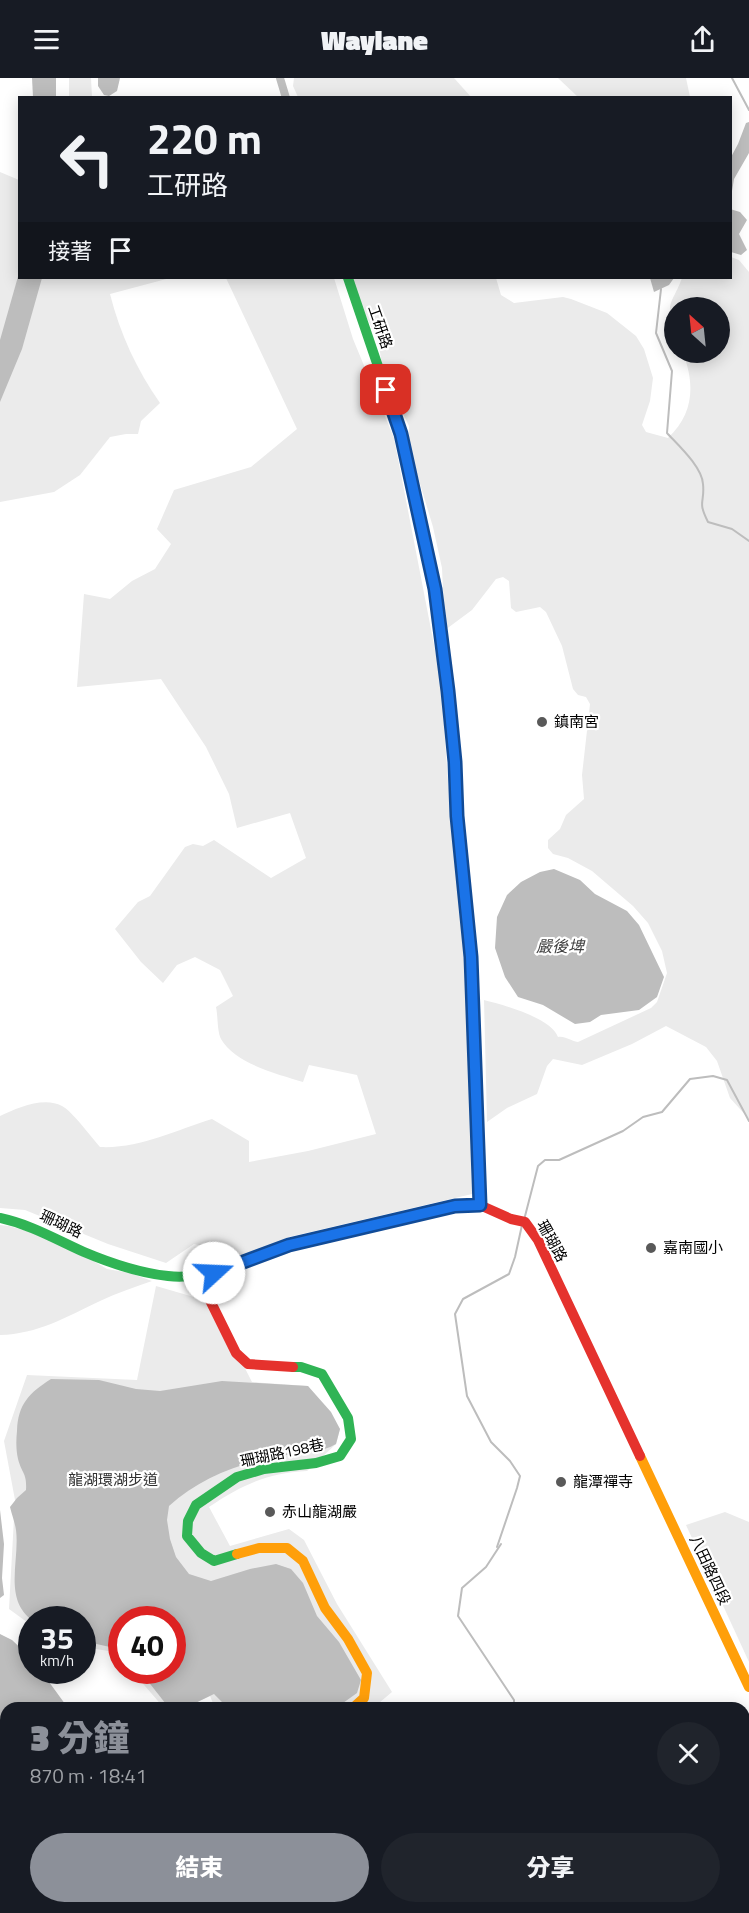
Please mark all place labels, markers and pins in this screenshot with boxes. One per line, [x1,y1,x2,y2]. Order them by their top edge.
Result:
pin [360,364,411,415]
place label: 鎮南宮 [554,710,599,733]
marker: 鎮南宮 [535,715,549,729]
place label: 嘉南國小 [663,1236,723,1259]
marker: 嘉南國小 [644,1241,658,1255]
place label: 龍潭禪寺 [573,1470,633,1493]
marker: 龍潭禪寺 [554,1475,568,1489]
place label: 赤山龍湖嚴 [282,1500,357,1523]
marker: 赤山龍湖嚴 [263,1505,277,1519]

